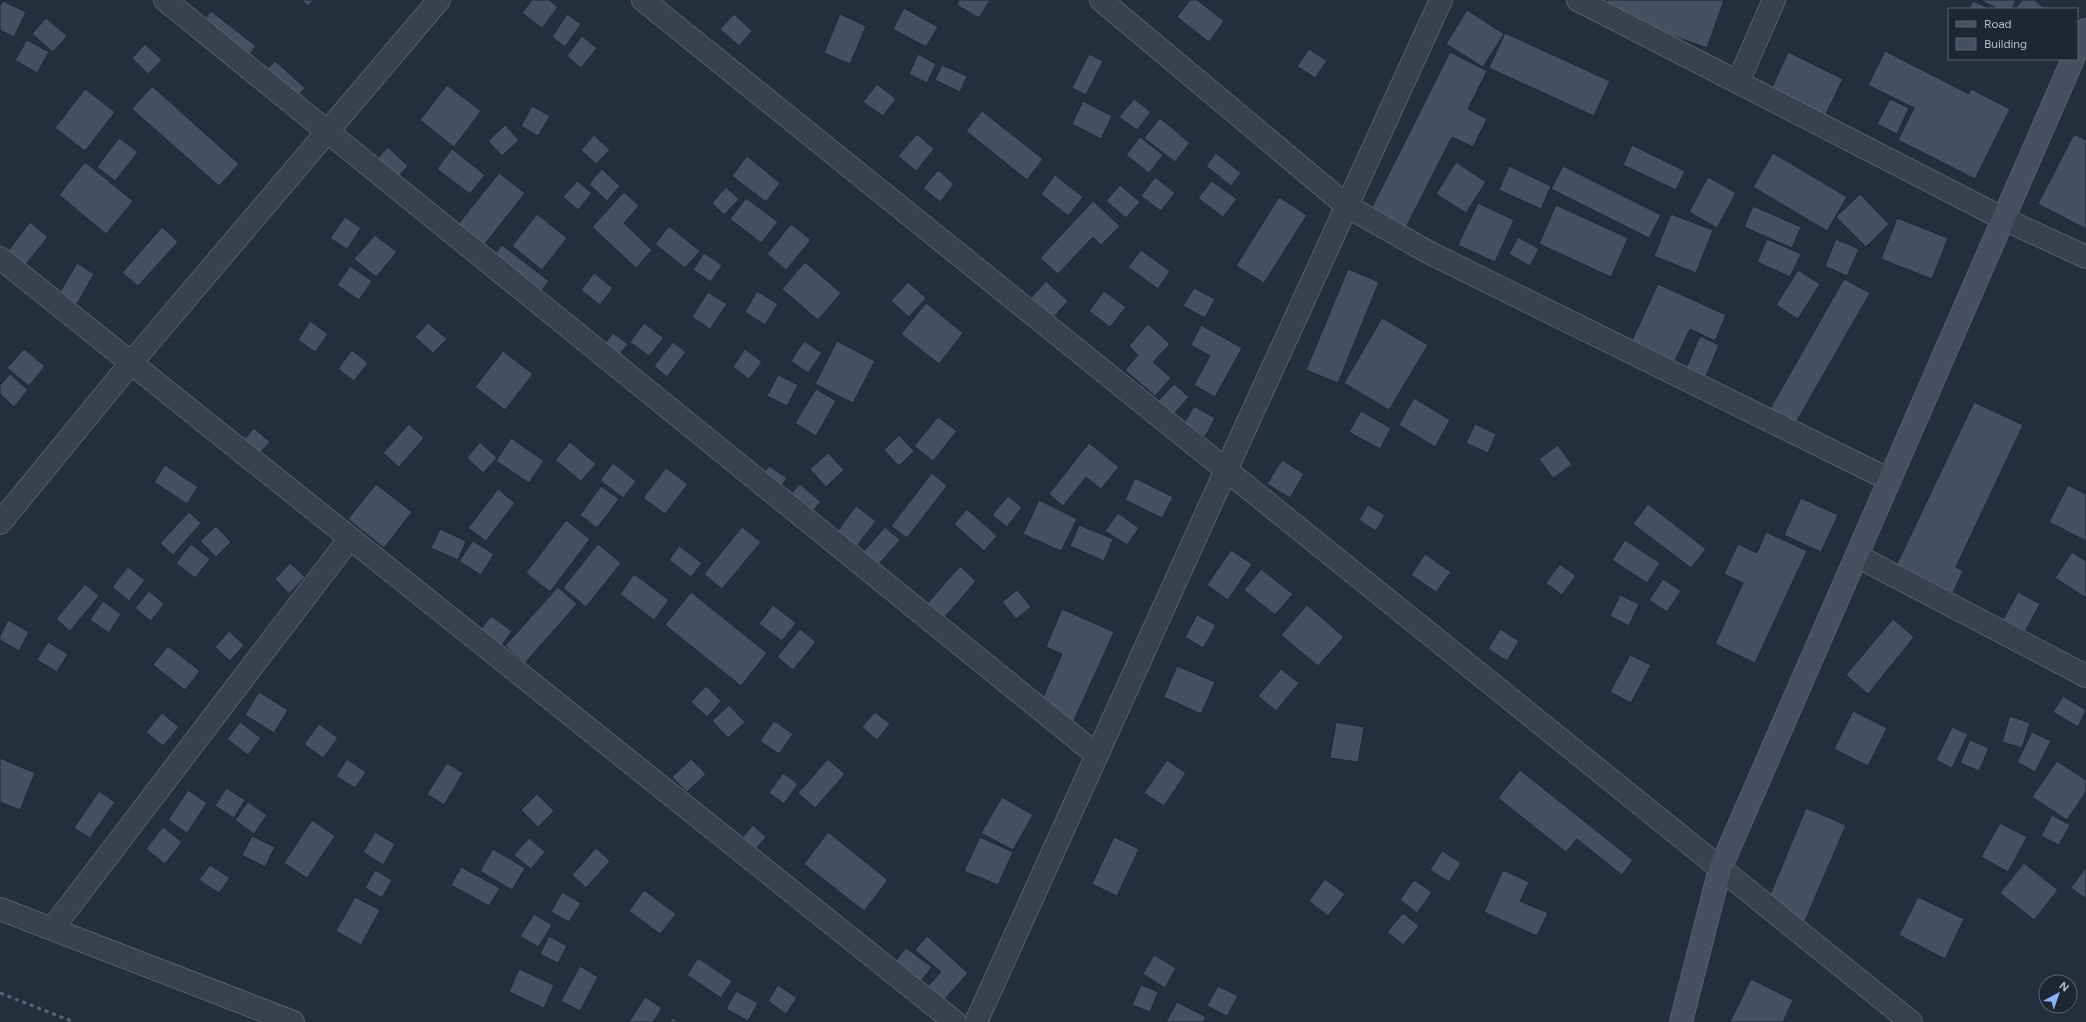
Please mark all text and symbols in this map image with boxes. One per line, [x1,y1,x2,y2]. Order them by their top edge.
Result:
legend [1948,8,2078,60]
text: Road [1984,17,2012,31]
text: Building [1984,37,2027,51]
north arrow [2038,974,2078,1014]
text: N [2057,979,2072,994]

